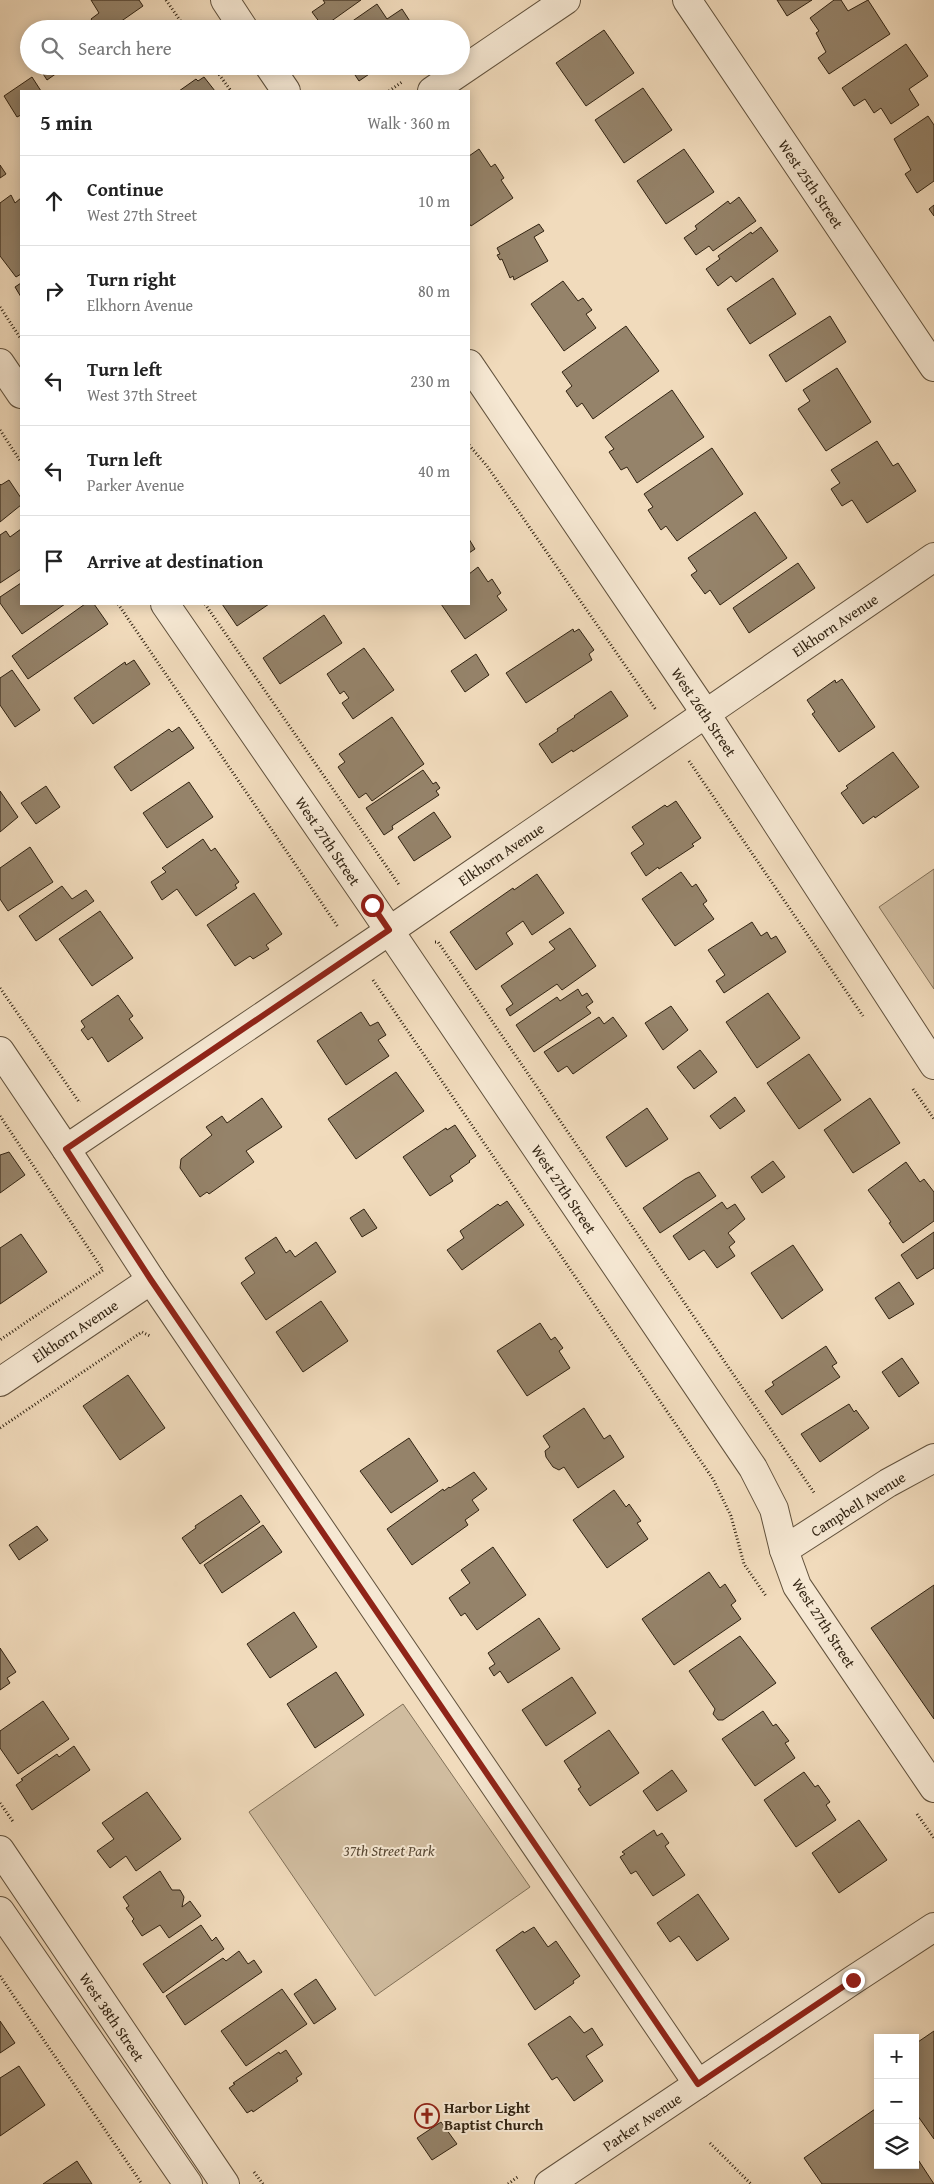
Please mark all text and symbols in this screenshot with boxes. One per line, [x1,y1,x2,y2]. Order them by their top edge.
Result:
search box [20,20,470,75]
icon: search [38,34,66,62]
text: Search here [78,34,172,62]
text: 5 min [40,107,92,138]
text: Walk · 360 m [367,111,450,135]
street label: West 25th Street [773,135,849,233]
text: Continue [87,175,164,203]
icon: ahead [40,187,68,215]
text: 10 m [418,189,450,213]
text: West 27th Street [87,203,197,227]
text: Turn right [87,265,176,293]
icon: right [40,277,68,305]
text: 80 m [418,279,450,303]
text: Elkhorn Avenue [87,293,193,317]
text: Turn left [87,355,162,383]
icon: left [40,367,68,395]
text: 230 m [410,369,450,393]
text: West 37th Street [87,383,197,407]
text: Turn left [87,445,162,473]
icon: left [40,457,68,485]
text: 40 m [418,459,450,483]
text: Parker Avenue [87,473,184,497]
icon: arrive [40,547,68,575]
text: Arrive at destination [87,547,263,575]
street label: Elkhorn Avenue [788,588,882,662]
street label: West 26th Street [666,663,742,761]
street label: West 27th Street [290,792,366,890]
street label: Elkhorn Avenue [454,817,548,891]
route start [361,894,384,917]
street label: West 27th Street [526,1140,602,1238]
street label: Elkhorn Avenue [28,1294,122,1368]
street label: Campbell Avenue [807,1466,909,1542]
street label: West 27th Street [787,1574,861,1673]
park label: 37th Street Park [342,1840,435,1861]
street label: West 38th Street [74,1968,150,2066]
route end [842,1969,865,1992]
map controls [874,2034,919,2169]
button: + [874,2034,919,2079]
button: − [874,2079,919,2124]
street label: Parker Avenue [598,2088,686,2156]
place label: Harbor Light Baptist Church [444,2097,544,2135]
church icon: Harbor Light Baptist Church [414,2103,440,2129]
button: layers [874,2124,919,2169]

